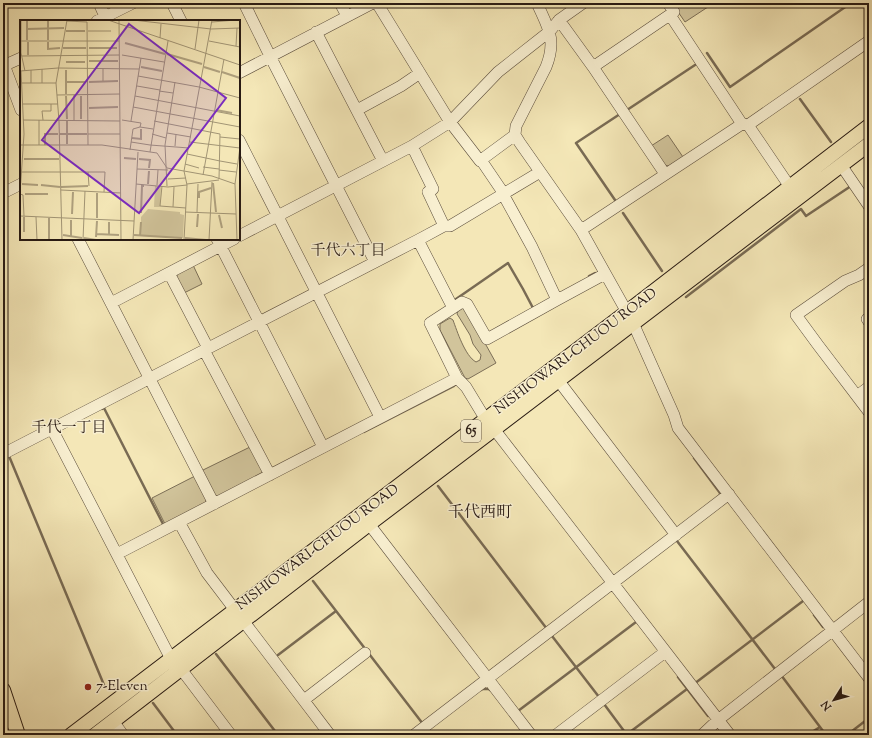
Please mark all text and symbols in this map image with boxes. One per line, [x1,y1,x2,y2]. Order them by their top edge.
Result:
inset map [20,20,240,240]
district label: 千代六丁目 [310,241,386,262]
street label: NISHIOWARI-CHUOU ROAD [490,284,662,420]
district label: 千代一丁目 [31,418,107,439]
road number: 65 [461,420,481,442]
street label: NISHIOWARI-CHUOU ROAD [232,480,404,616]
district label: 千代西町 [448,502,512,525]
place label: 7-Eleven [96,677,148,697]
north arrow [814,680,854,720]
marker: 7-Eleven [83,682,93,692]
text: N [818,697,836,715]

